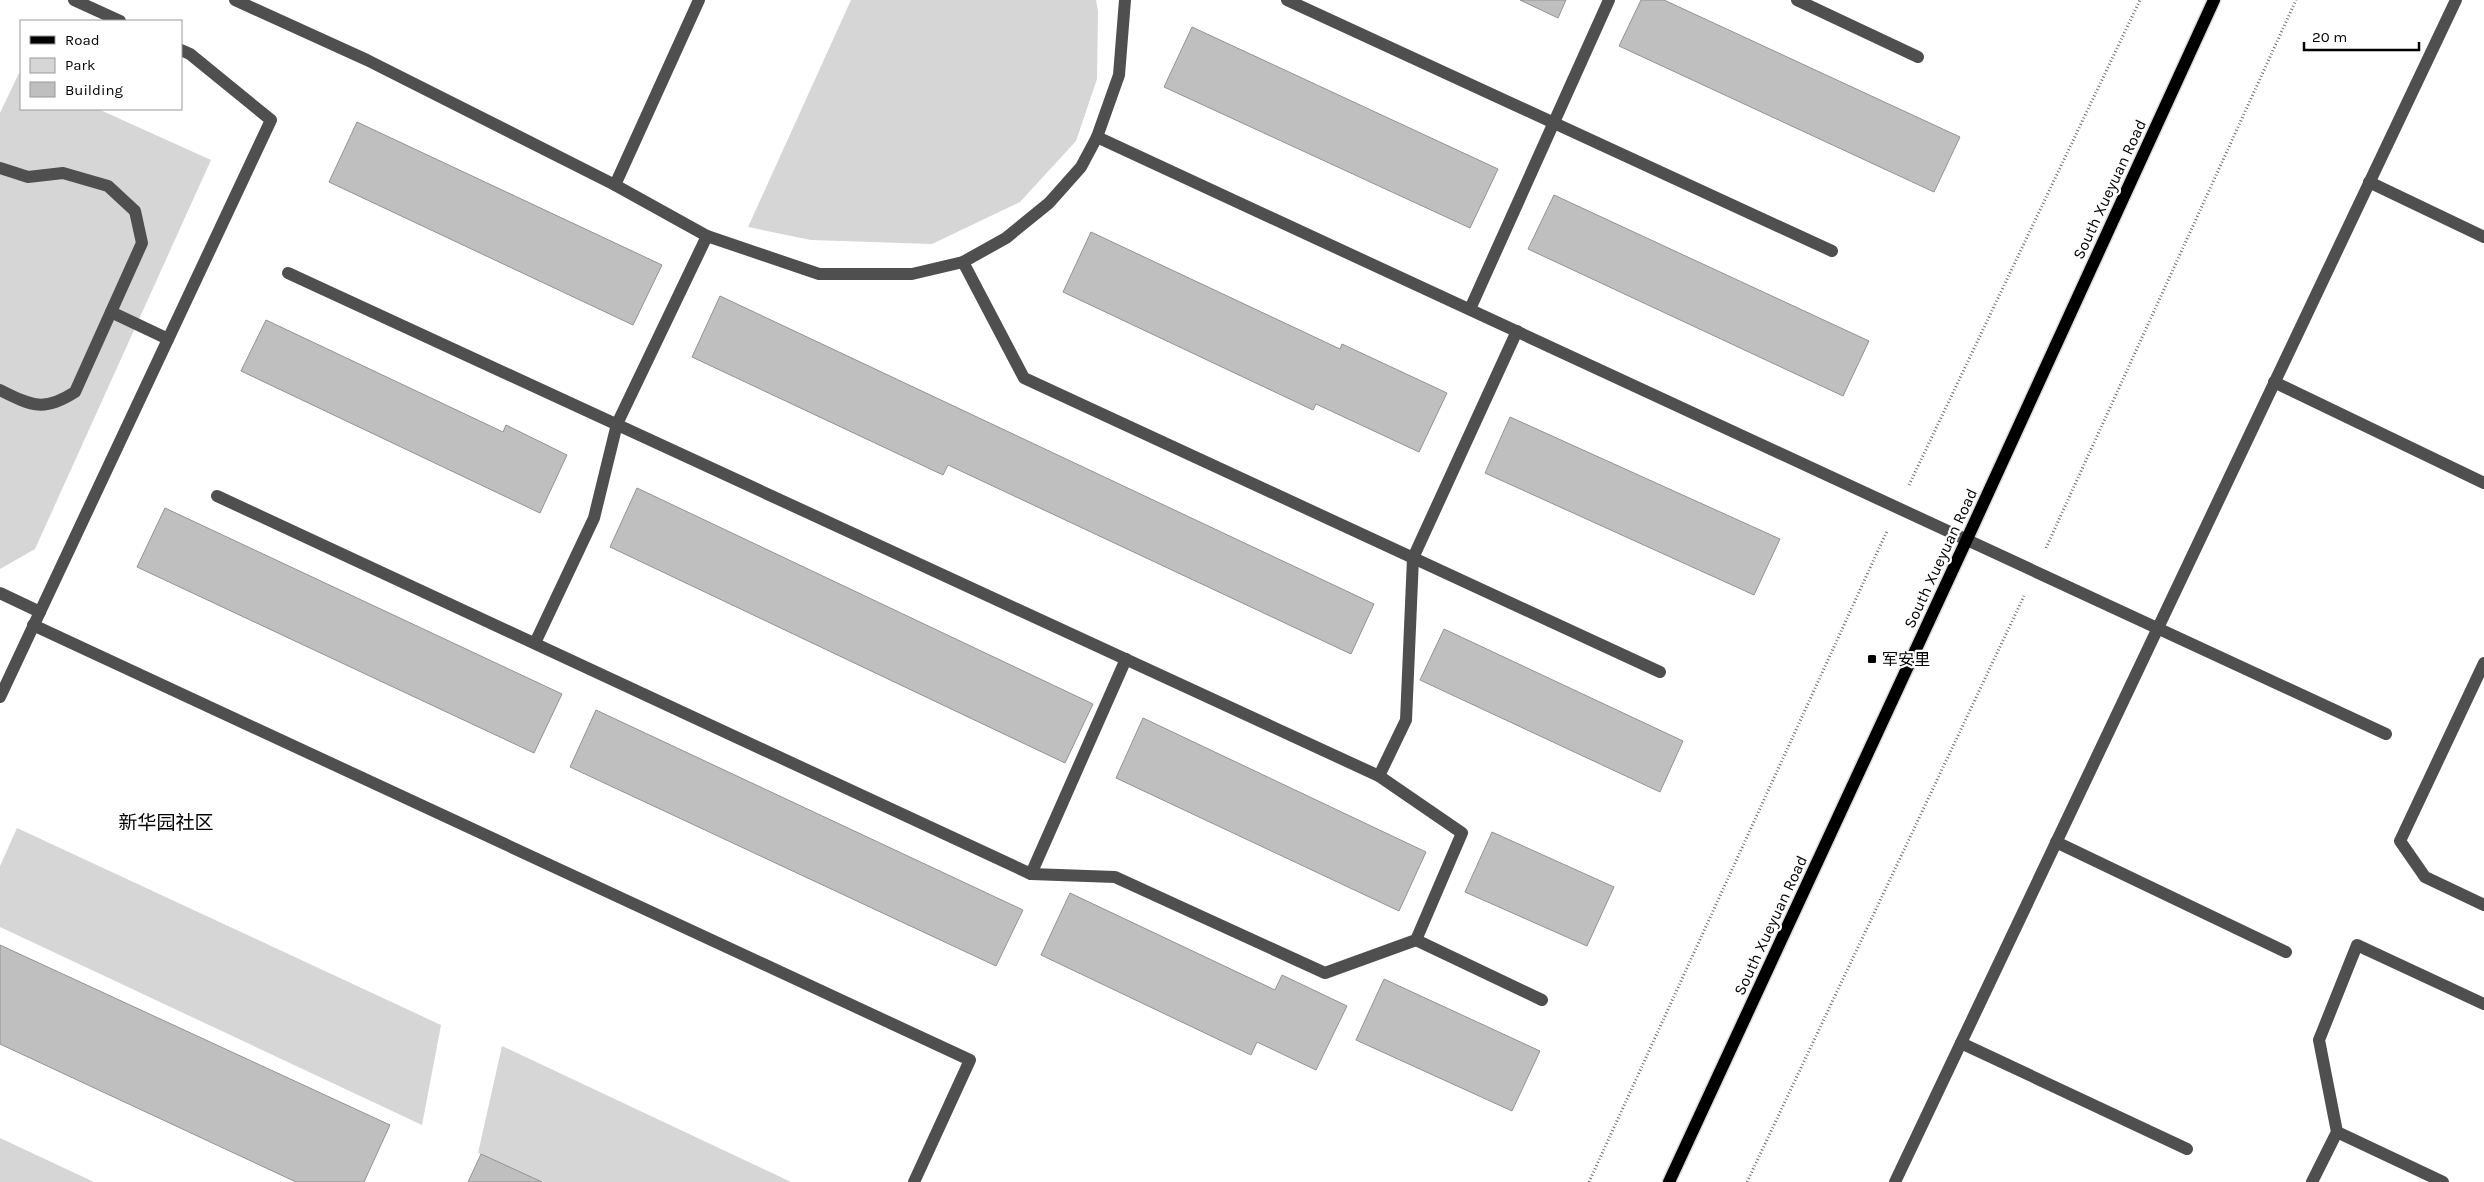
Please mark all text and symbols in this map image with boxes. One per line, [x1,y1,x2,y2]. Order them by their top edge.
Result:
legend [20,20,182,110]
scale bar [2304,20,2419,52]
text: 20 m [2312,28,2347,46]
text: Road [65,31,100,49]
text: Park [65,56,95,74]
text: Building [65,81,123,99]
street label: South Xueyuan Road [2069,116,2150,262]
street label: South Xueyuan Road [1900,485,1981,631]
place label: 军安里 [1882,650,1930,669]
marker: 军安里 [1866,653,1878,665]
district label: 新华园社区 [118,812,214,834]
street label: South Xueyuan Road [1730,852,1811,998]

